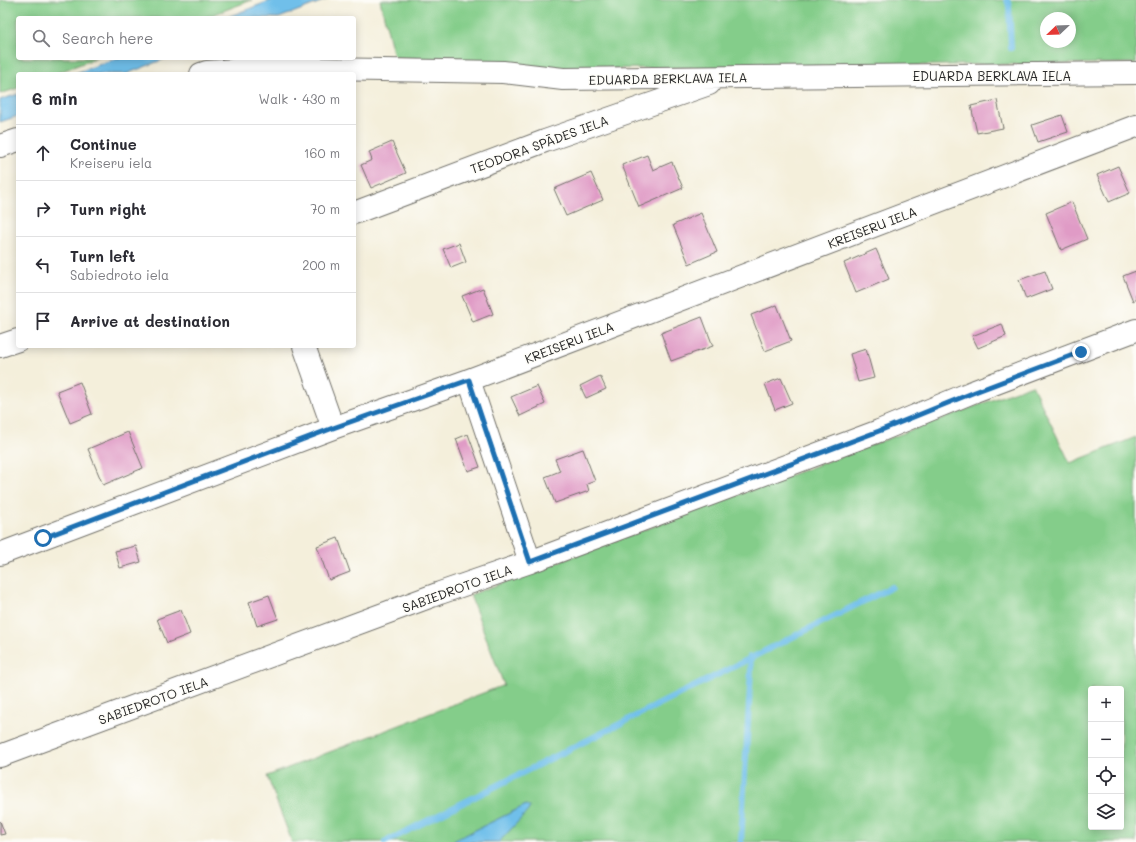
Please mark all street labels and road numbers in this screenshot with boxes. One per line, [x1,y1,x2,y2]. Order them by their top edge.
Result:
street label: EDUARDA BERKLAVA IELA [913,67,1071,84]
street label: EDUARDA BERKLAVA IELA [589,68,747,88]
street label: TEODORA SPĀDES IELA [468,111,610,177]
street label: KREISERU IELA [825,202,919,252]
street label: KREISERU IELA [522,317,616,367]
street label: SABIEDROTO IELA [400,560,514,616]
street label: SABIEDROTO IELA [96,672,210,728]

